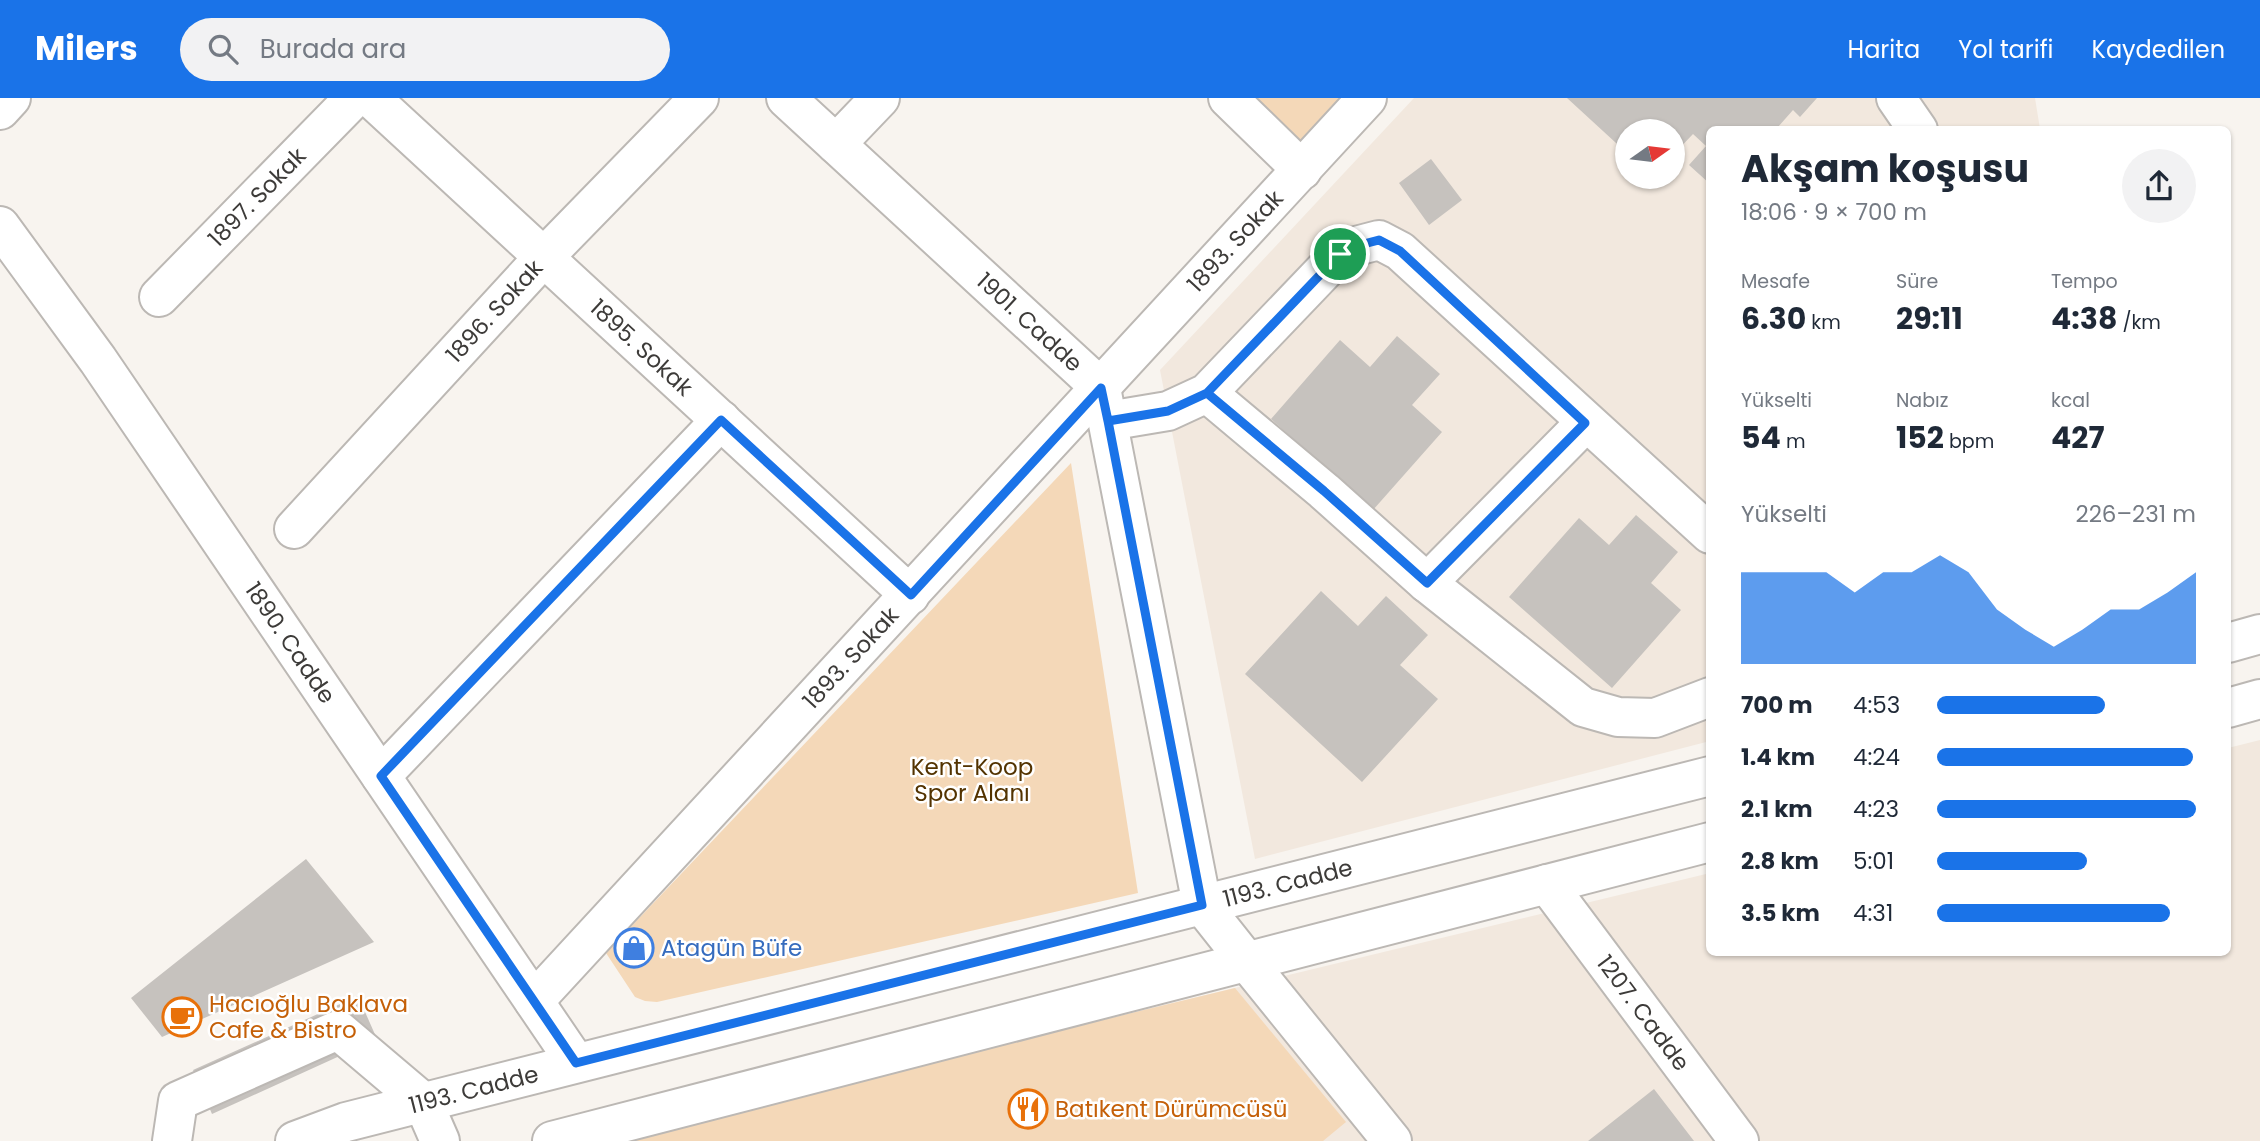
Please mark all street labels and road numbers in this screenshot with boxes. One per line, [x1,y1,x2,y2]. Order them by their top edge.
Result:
street label: 1897. Sokak [201,140,313,254]
street label: 1893. Sokak [1180,183,1291,299]
street label: 1896. Sokak [439,252,550,370]
street label: 1901. Cadde [970,265,1089,379]
street label: 1895. Sokak [583,292,700,403]
street label: 1890. Cadde [238,576,343,710]
street label: 1893. Sokak [795,600,906,716]
street label: 1193. Cadde [1220,851,1356,915]
street label: 1207. Cadde [1589,948,1697,1078]
street label: 1193. Cadde [405,1058,542,1121]

